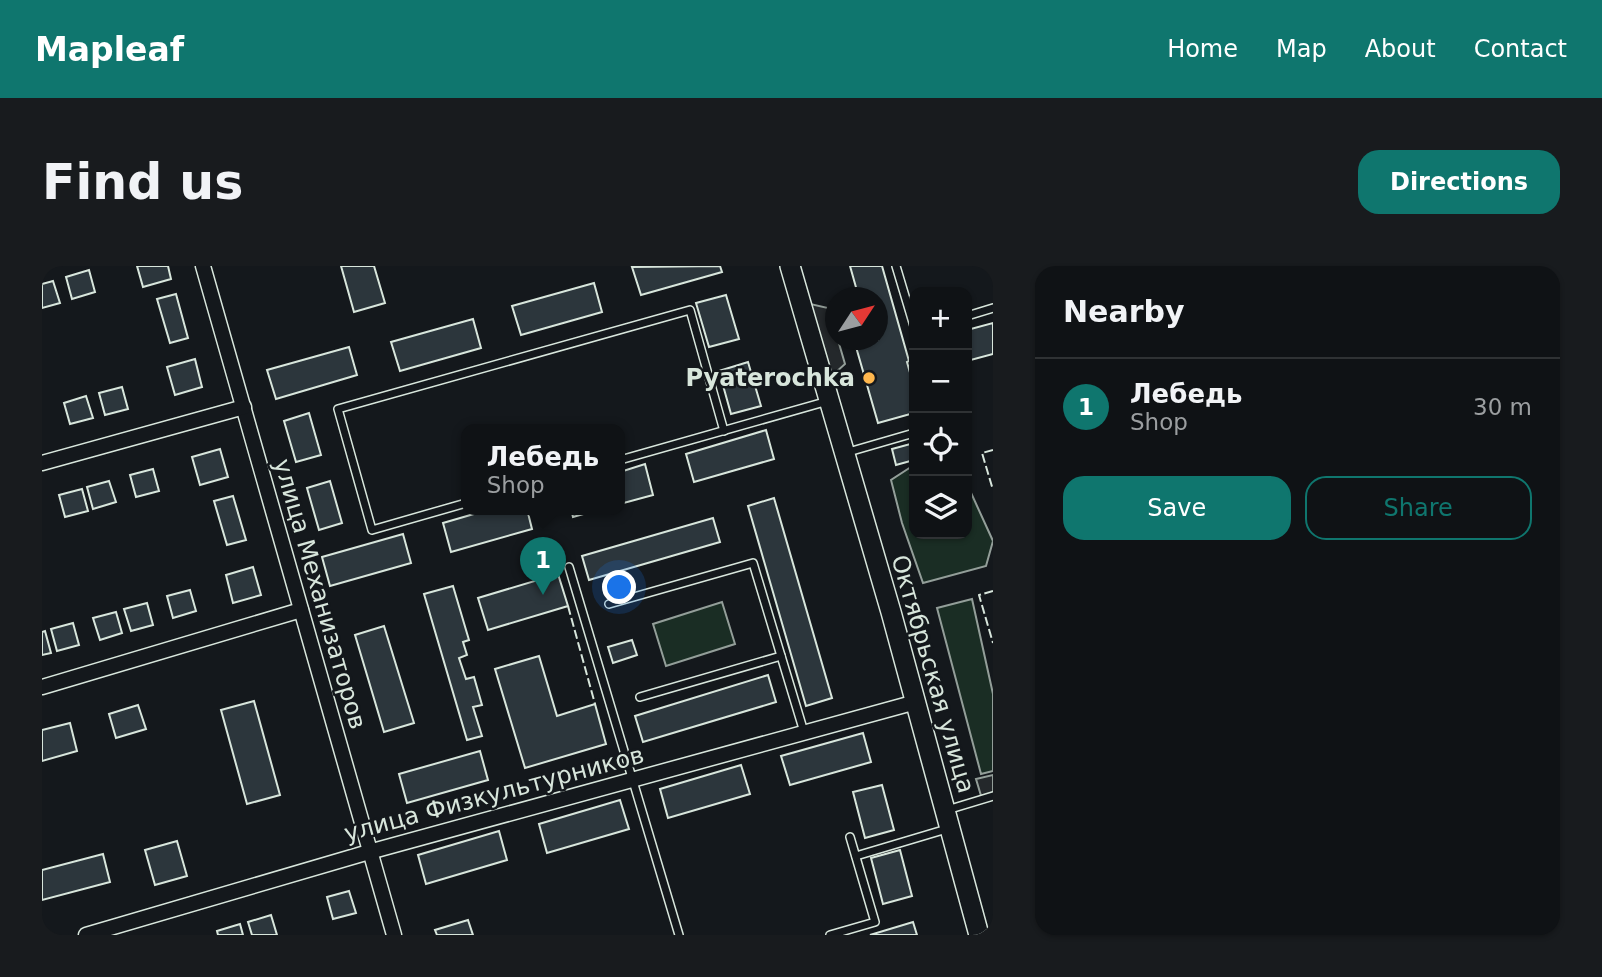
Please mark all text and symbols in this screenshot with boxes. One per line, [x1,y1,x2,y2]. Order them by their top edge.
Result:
text: Mapleaf [35,30,184,69]
text: Home [1167,35,1238,63]
text: Map [1276,35,1327,63]
text: About [1365,35,1436,63]
text: Contact [1474,35,1567,63]
button: Directions [1358,150,1560,214]
text: Find us [42,154,243,211]
north arrow [825,287,888,350]
map controls [909,287,972,539]
button: + [909,287,972,350]
text: Nearby [1063,294,1185,329]
button: − [909,350,972,413]
place label: Pyaterochka [686,364,855,392]
marker: Pyaterochka [861,370,877,386]
text: Лебедь [1130,379,1242,409]
text: 1 [1078,394,1094,420]
text: 30 m [1473,394,1532,420]
text: Shop [1130,409,1188,435]
button: locate [909,413,972,476]
popup [461,424,625,515]
text: Лебедь [487,442,599,472]
street label: улица Механизаторов [268,456,372,732]
text: Shop [487,472,545,498]
button: layers [909,476,972,539]
button: Save [1063,476,1291,540]
button: Share [1305,476,1532,540]
pin: 1 [520,537,566,595]
street label: Октябрьская улица [886,552,980,796]
your location [602,570,636,604]
street label: улица Физкультурников [341,740,647,848]

